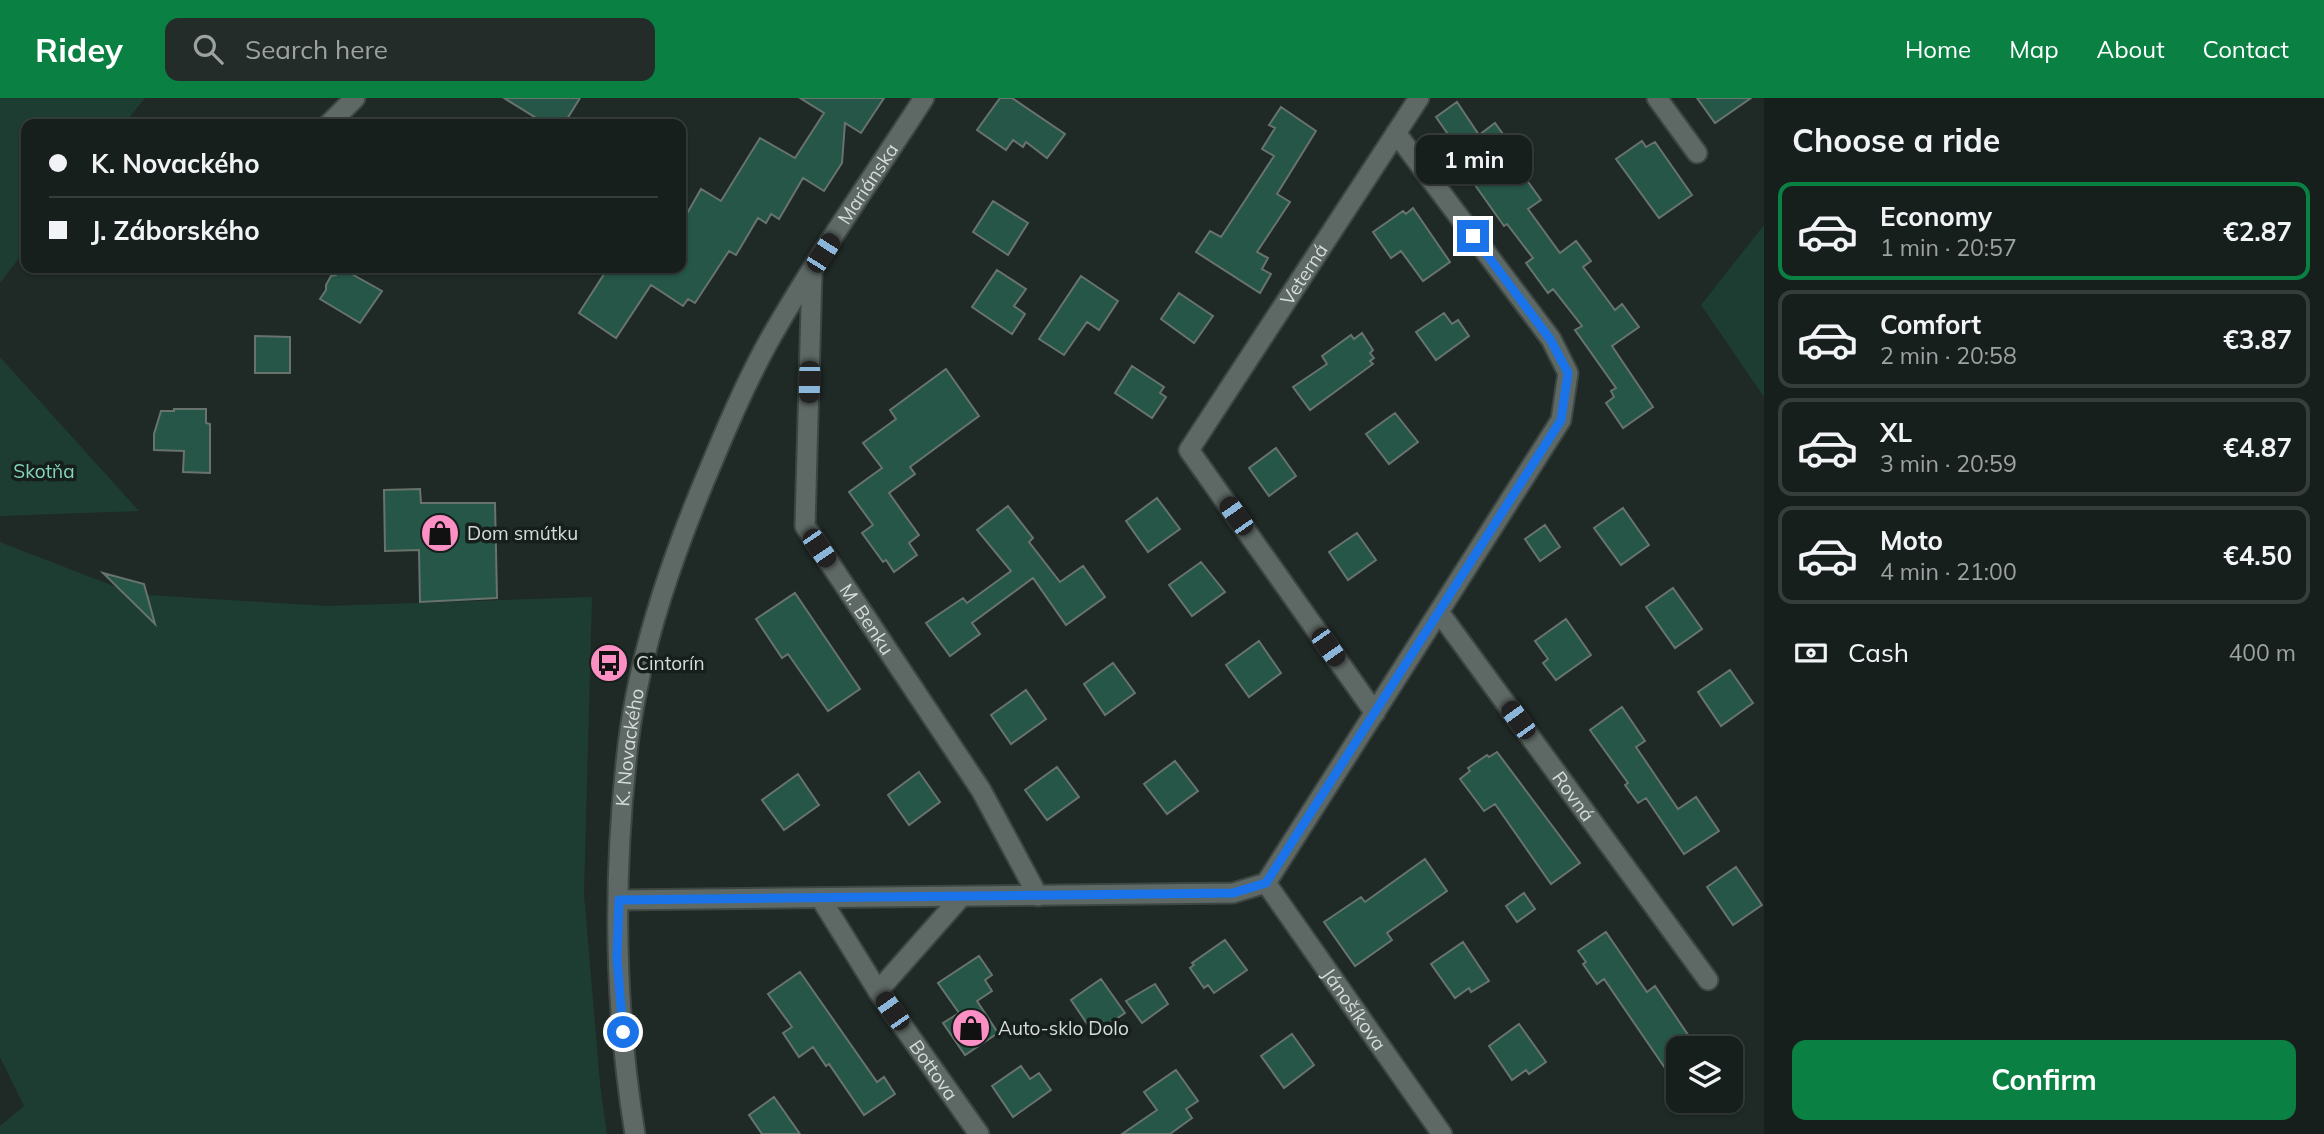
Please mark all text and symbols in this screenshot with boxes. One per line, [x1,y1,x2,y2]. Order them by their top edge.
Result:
search box [165,18,655,81]
text: Ridey [35,29,123,70]
icon: search [189,30,227,68]
text: Search here [245,33,388,66]
text: Home [1905,34,1971,64]
text: Map [2009,34,2059,64]
text: About [2097,34,2165,64]
text: Contact [2203,34,2289,64]
text: Choose a ride [1792,120,2000,160]
callout: 1 min [1415,135,1531,184]
street label: Mariánska [832,138,903,229]
text: 1 min [1444,145,1504,174]
text: K. Novackého [91,147,260,180]
icon: car [1796,200,1859,263]
text: Economy [1880,200,1992,233]
text: J. Záborského [91,214,260,247]
text: €2.87 [2223,215,2292,248]
route end [1457,220,1489,252]
car [803,230,844,276]
text: 1 min · 20:57 [1880,233,2017,262]
street label: Veterná [1275,239,1333,310]
icon: car [1796,308,1859,371]
text: Comfort [1880,308,1981,341]
text: €3.87 [2223,323,2292,356]
text: 2 min · 20:58 [1880,341,2017,370]
car [799,361,820,403]
icon: car [1796,416,1859,479]
text: XL [1880,416,1912,449]
text: €4.87 [2223,431,2292,464]
text: 3 min · 20:59 [1880,449,2017,478]
park label: Skotňa [13,459,75,483]
car [1216,493,1257,539]
shop icon: Dom smútku [419,512,461,554]
place label: Dom smútku [467,521,578,545]
icon: car [1796,524,1859,587]
text: Moto [1880,524,1943,557]
car [799,525,840,571]
text: €4.50 [2223,539,2292,572]
text: 4 min · 21:00 [1880,557,2017,586]
street label: M. Benku [835,579,899,659]
car [1308,624,1349,670]
icon: cash [1792,634,1830,672]
text: Cash [1848,636,1909,669]
text: 400 m [2228,638,2296,667]
bus stop icon: Cintorín [588,642,630,684]
place label: Cintorín [636,651,705,675]
street label: K. Novackého [610,686,649,808]
car [1498,697,1539,743]
street label: Rovná [1547,766,1600,826]
street label: Jánošíkova [1317,963,1392,1055]
car [872,988,913,1034]
shop icon: Auto-sklo Dolo [950,1007,992,1049]
route start [607,1016,639,1048]
place label: Auto-sklo Dolo [998,1016,1129,1040]
street label: Bottova [904,1035,963,1105]
map controls [1666,1036,1743,1113]
button: layers [1666,1036,1743,1113]
button: Confirm [1792,1040,2296,1120]

